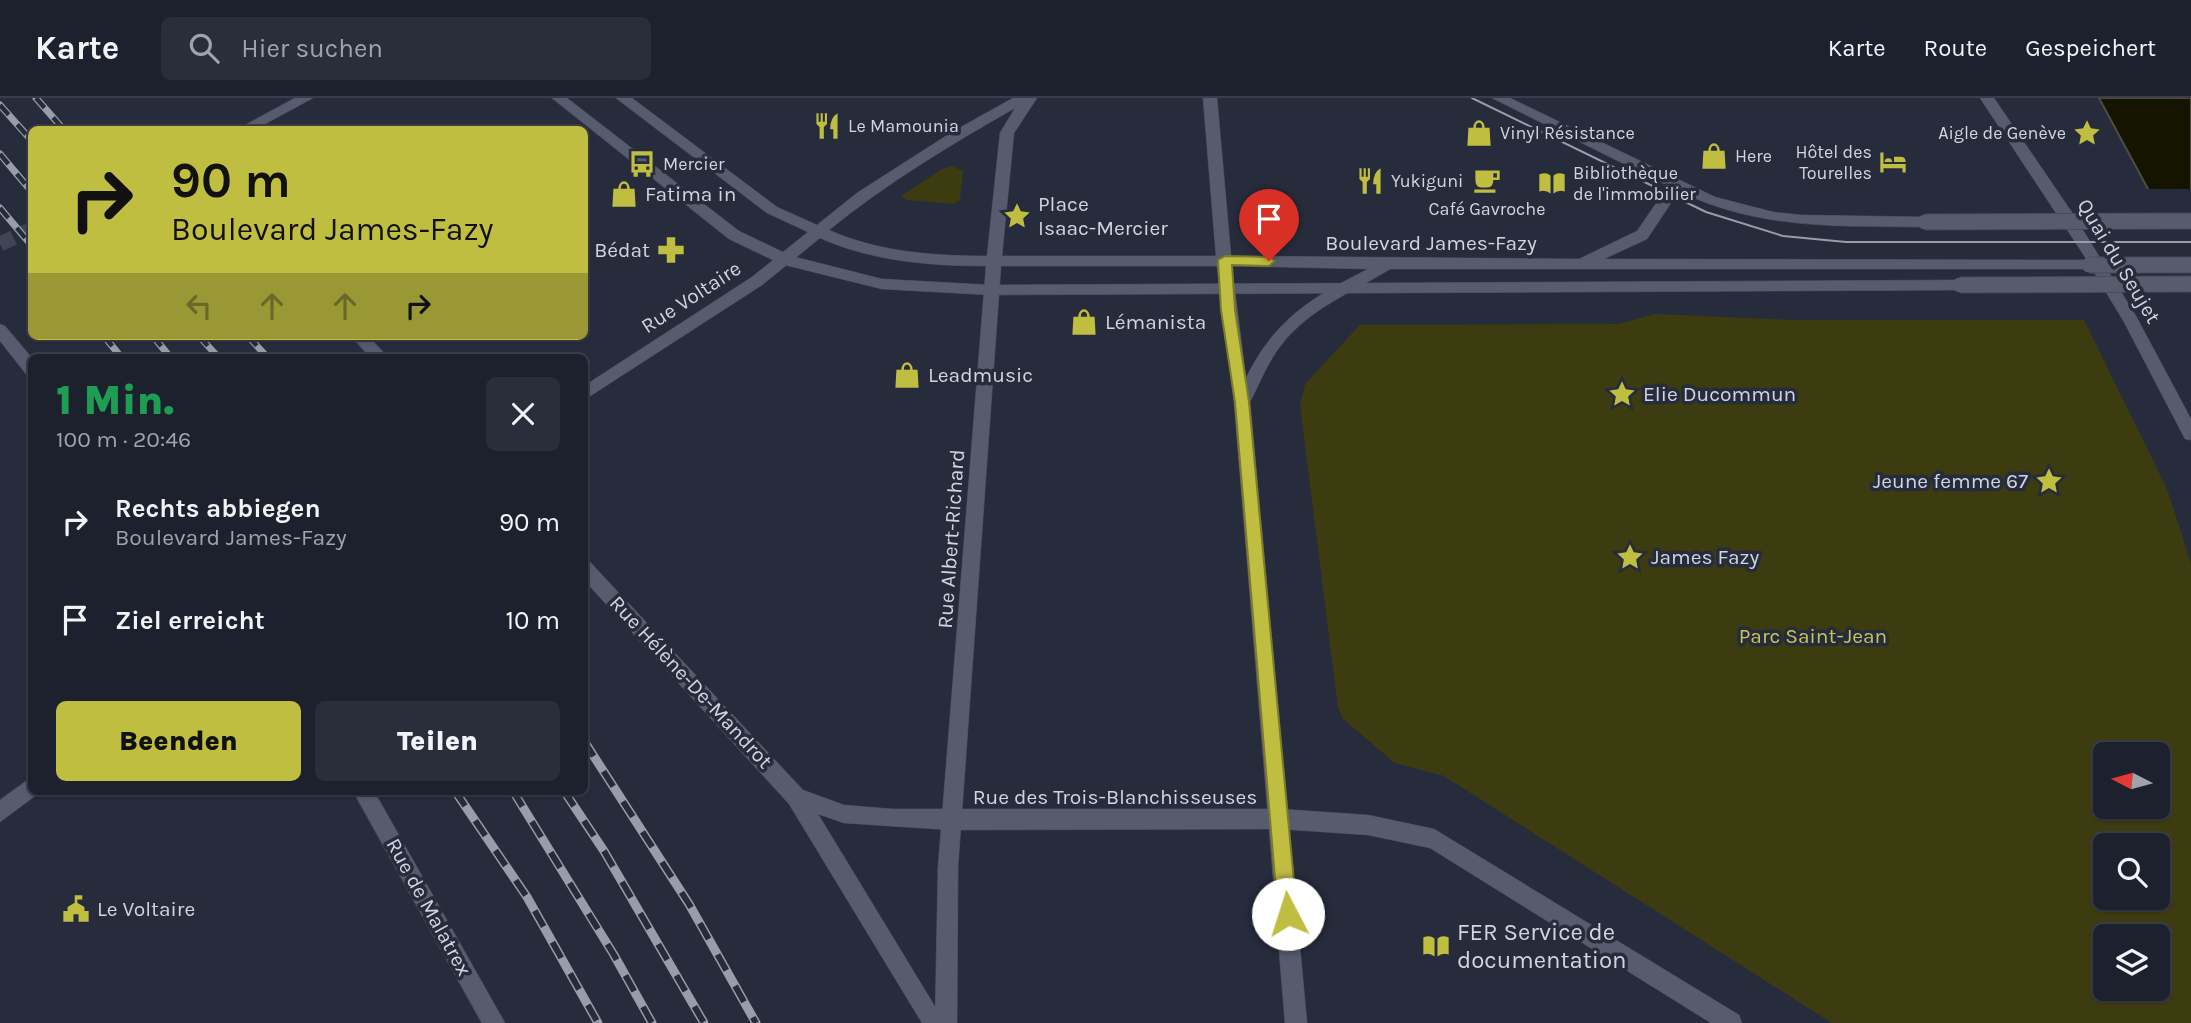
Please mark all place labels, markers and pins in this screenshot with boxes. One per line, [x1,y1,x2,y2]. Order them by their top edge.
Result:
restaurant icon: Le Mamounia [812,111,842,141]
place label: Le Mamounia [848,115,959,137]
shop icon: Vinyl Résistance [1464,118,1494,148]
place icon: Aigle de Genève [2072,118,2102,148]
place label: Vinyl Résistance [1500,122,1635,144]
place label: Aigle de Genève [1938,122,2066,144]
shop icon: Here [1699,141,1729,171]
place label: Hôtel des Tourelles [1795,141,1872,184]
place label: Here [1735,145,1772,167]
hotel icon: Hôtel des Tourelles [1878,147,1908,177]
bus stop icon: Mercier [627,149,657,179]
place label: Mercier [663,153,725,175]
place label: Bibliothèque de l'immobilier [1573,162,1696,205]
cafe icon: Café Gavroche [1472,165,1502,195]
restaurant icon: Yukiguni [1355,166,1385,196]
library icon: Bibliothèque de l'immobilier [1537,168,1567,198]
place label: Yukiguni [1391,170,1463,192]
shop icon: Fatima in [609,179,639,209]
place label: Fatima in [645,182,736,206]
pin [1239,189,1299,261]
place label: Place Isaac-Mercier [1038,192,1168,240]
place label: Café Gavroche [1429,198,1545,220]
place icon: Place Isaac-Mercier [1002,201,1032,231]
pharmacy icon: Bédat [656,235,686,265]
place label: Bédat [594,238,650,262]
shop icon: Lémanista [1069,307,1099,337]
place label: Lémanista [1105,310,1206,334]
shop icon: Leadmusic [892,360,922,390]
place label: Leadmusic [928,363,1033,387]
place icon: Elie Ducommun [1607,379,1637,409]
place label: Elie Ducommun [1643,382,1796,406]
place icon: Jeune femme 67 [2034,466,2064,496]
place label: Jeune femme 67 [1873,469,2028,493]
place icon: James Fazy [1615,542,1645,572]
place label: James Fazy [1651,545,1760,569]
public building icon: Le Voltaire [61,894,91,924]
place label: Le Voltaire [97,897,195,921]
place label: FER Service de documentation [1457,918,1627,974]
library icon: FER Service de documentation [1421,931,1451,961]

